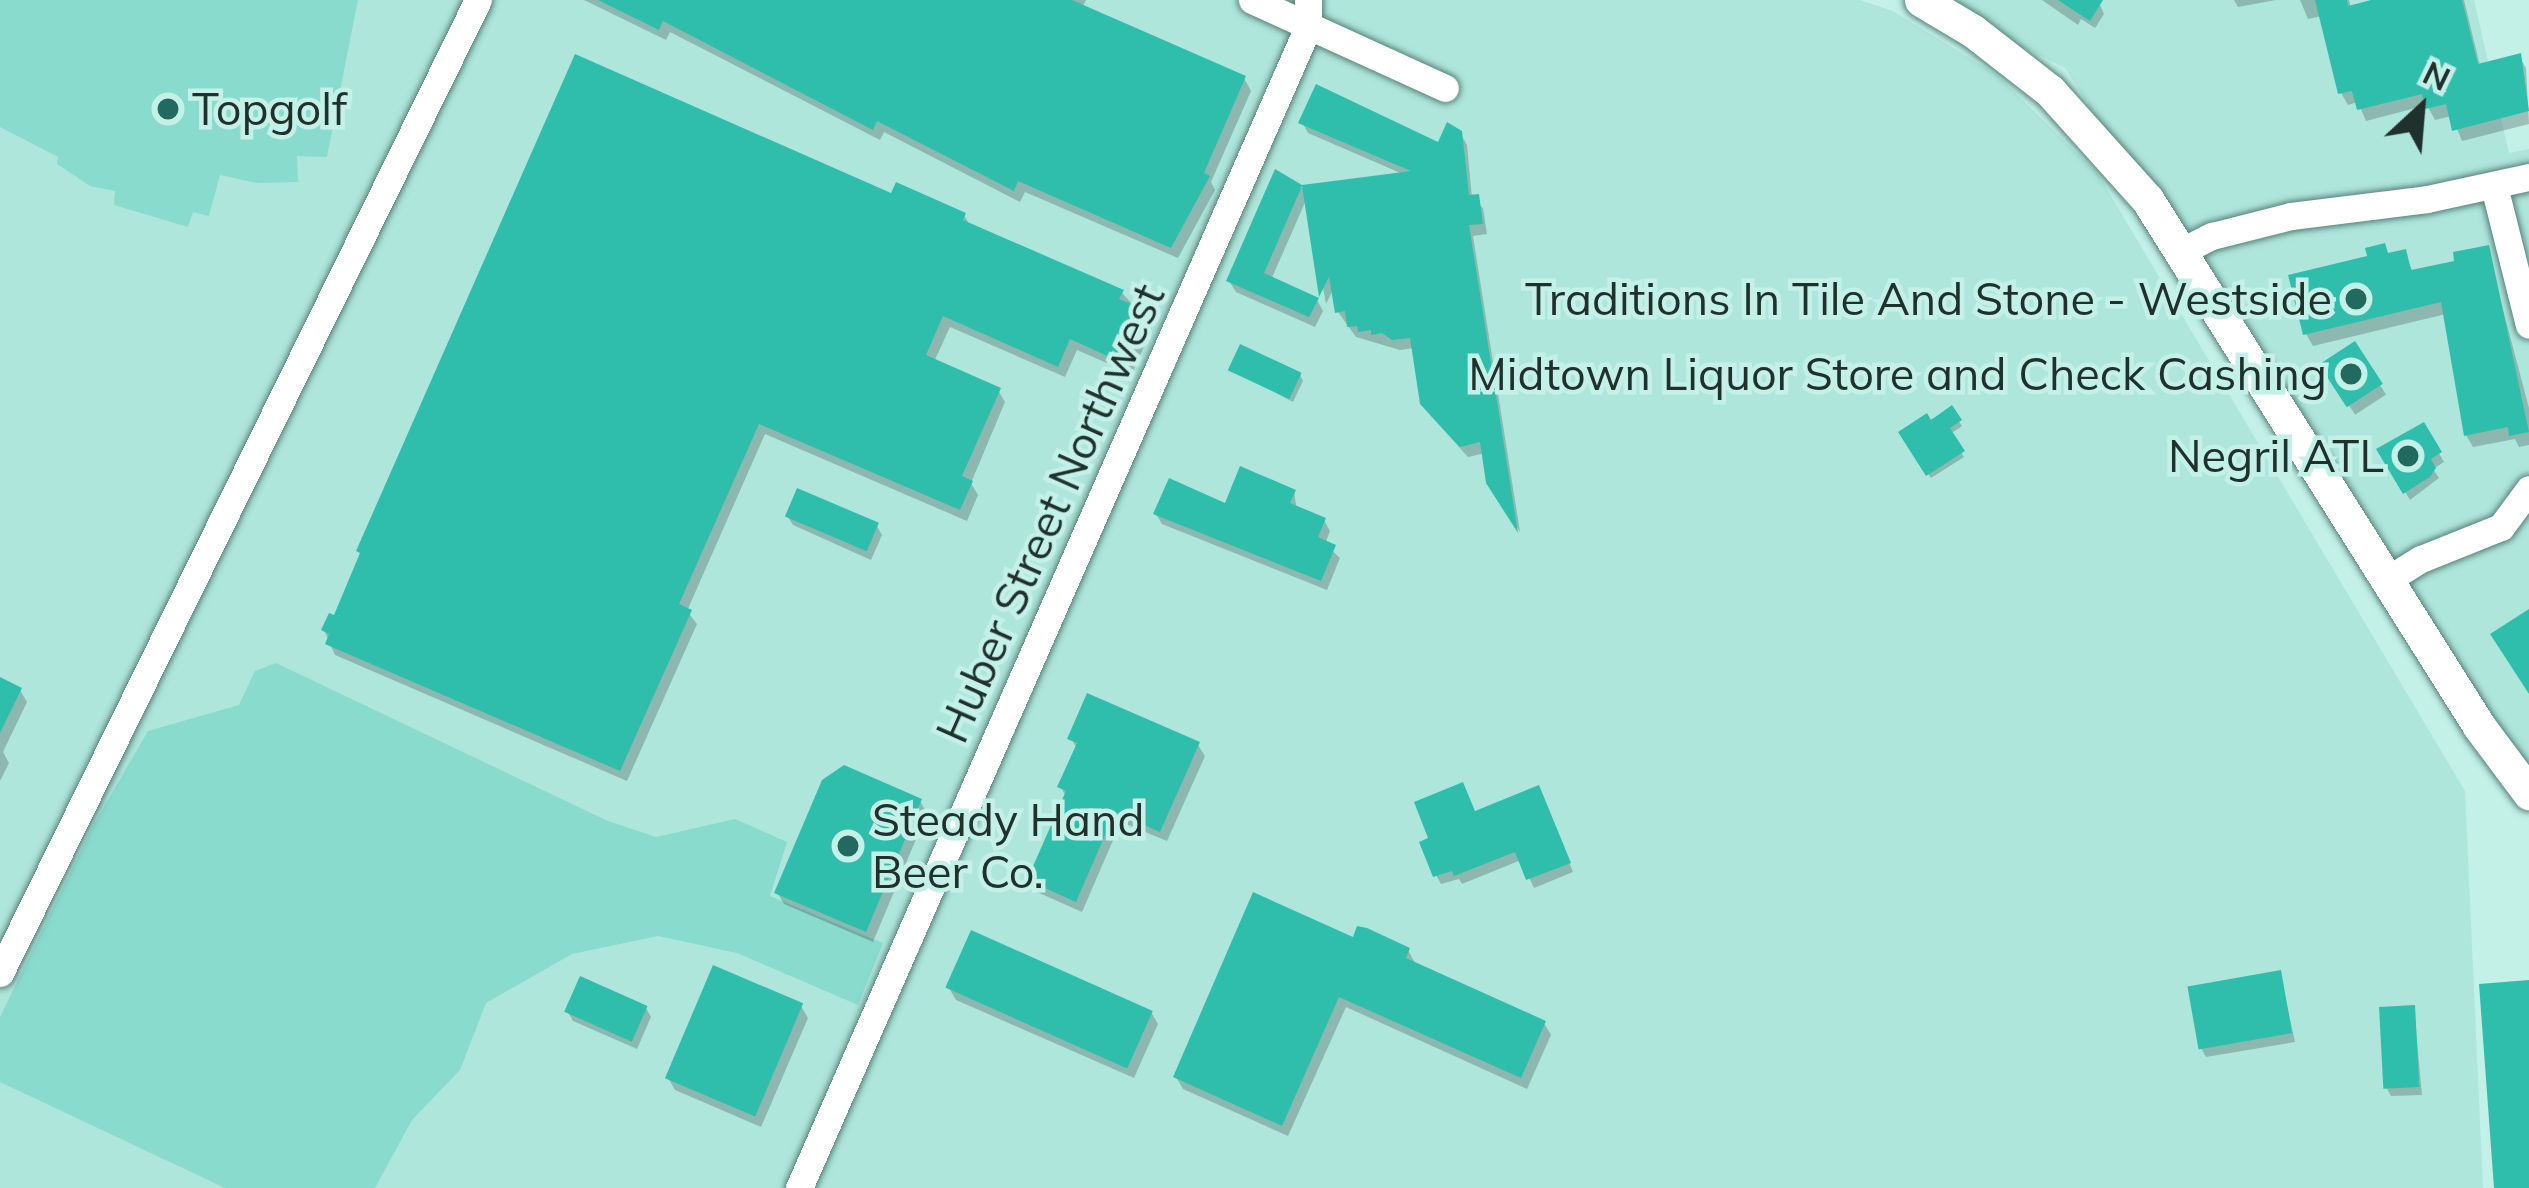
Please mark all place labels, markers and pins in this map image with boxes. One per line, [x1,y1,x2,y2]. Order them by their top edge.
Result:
place label: Topgolf [192,82,347,136]
marker: Topgolf [155,96,181,122]
place label: Traditions In Tile And Stone - Westside [1525,272,2332,326]
marker: Traditions In Tile And Stone - Westside [2343,286,2369,312]
place label: Midtown Liquor Store and Check Cashing [1468,347,2327,401]
marker: Midtown Liquor Store and Check Cashing [2338,361,2364,387]
place label: Negril ATL [2168,429,2384,483]
marker: Negril ATL [2395,443,2421,469]
place label: Steady Hand Beer Co. [872,793,1144,899]
marker: Steady Hand Beer Co. [835,833,861,859]

